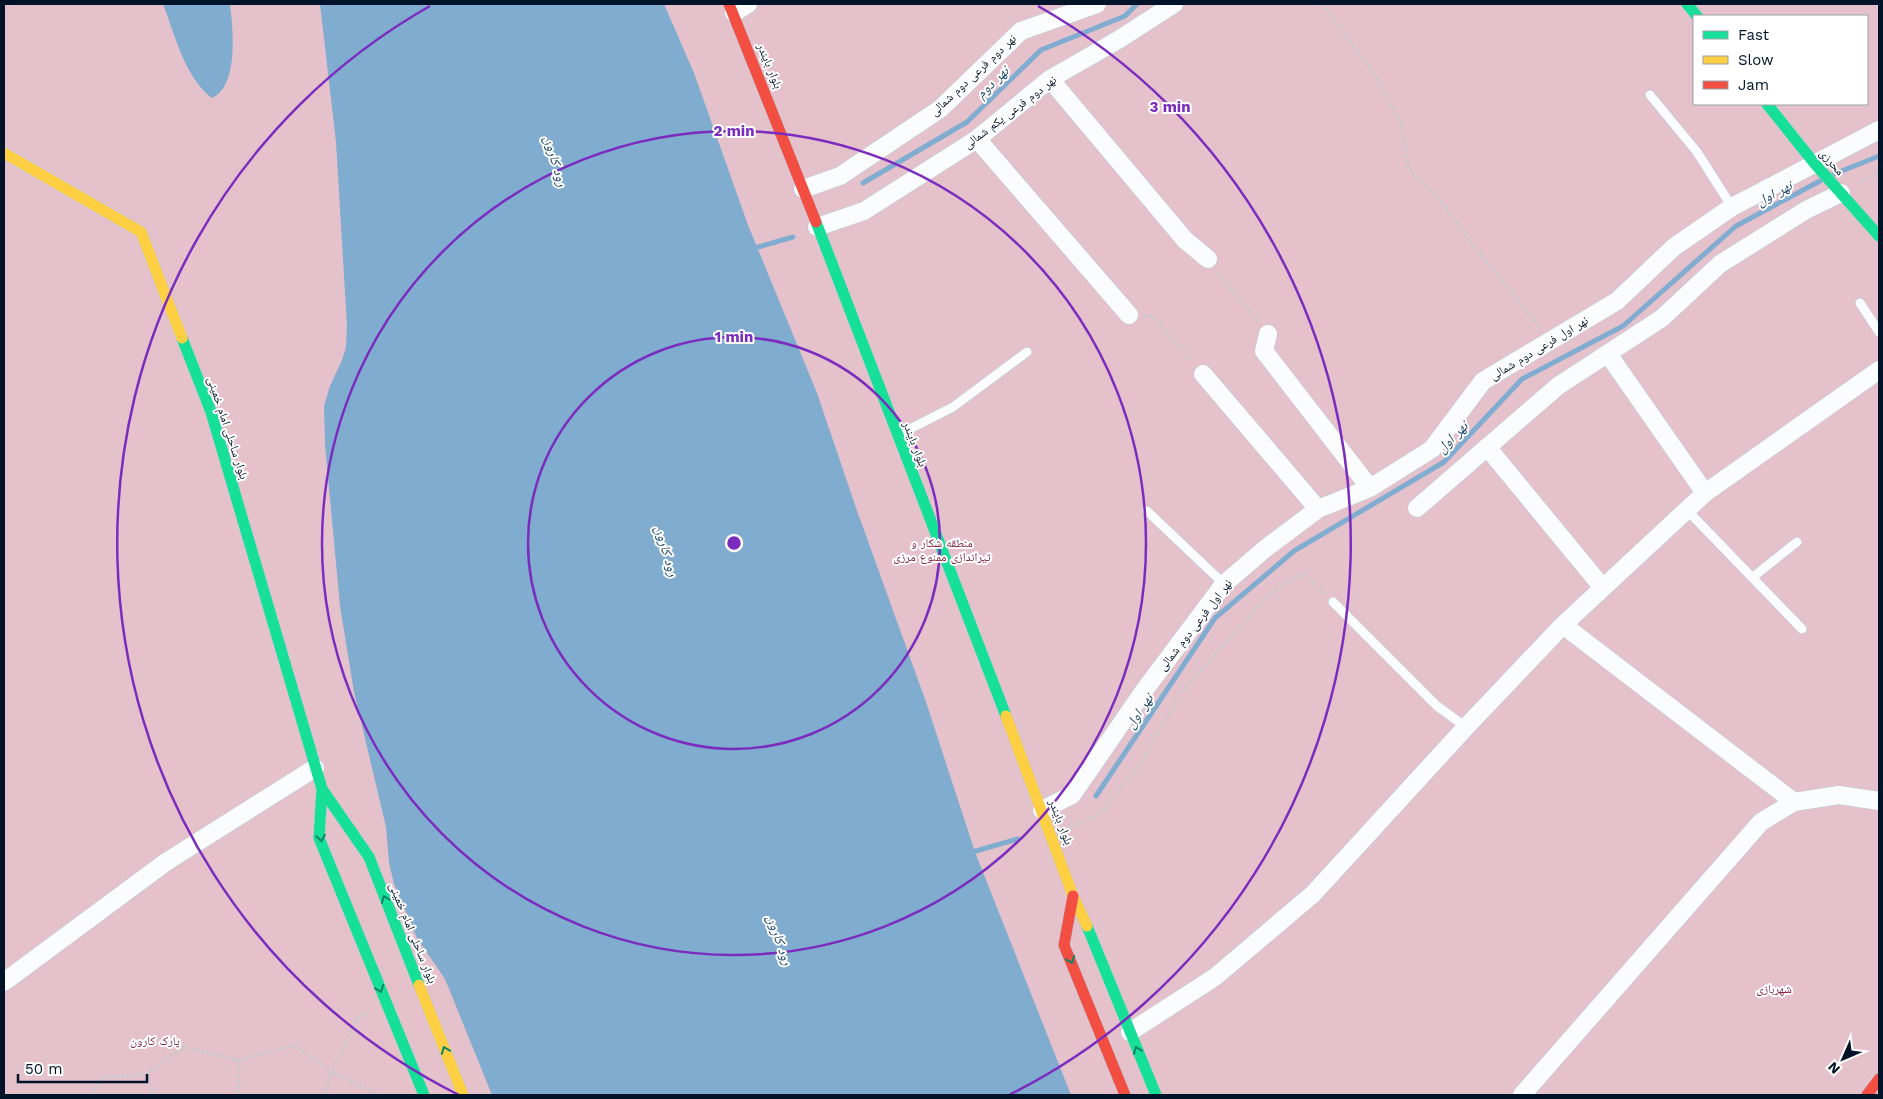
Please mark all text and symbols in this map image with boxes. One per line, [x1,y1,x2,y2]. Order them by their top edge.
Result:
legend [1693,15,1868,105]
text: Fast [1738,26,1770,44]
street label: نهر دوم فرعی دوم شمالی [927,31,1019,119]
street label: بلوار بایندر [754,40,785,91]
text: Slow [1738,51,1774,69]
water label: نهر دوم [972,63,1012,101]
street label: نهر دوم فرعی یکم شمالی [961,73,1060,152]
text: Jam [1738,76,1769,94]
text: 3 min [1150,98,1190,116]
text: 2 min [713,122,755,140]
water label: رود کارون [540,134,571,189]
street label: محرزی [1817,146,1847,178]
water label: نهر اول [1754,176,1797,210]
street label: نهر اول فرعی دوم شمالی [1487,313,1591,384]
text: 1 min [715,328,753,346]
street label: بلوار ساحلی امام خمینی [204,375,251,481]
water label: نهر اول [1433,416,1473,457]
street label: بلوار بایندر [899,418,930,469]
water label: رود کارون [651,524,682,579]
centre of rings [725,534,743,552]
park label: منطقه شکار و تیراندازی ممنوع مرزی [893,536,991,565]
street label: نهر اول فرعی دوم شمالی [1155,577,1236,674]
water label: نهر اول [1122,689,1158,732]
street label: بلوار بایندر [1045,796,1076,847]
one-way arrow [315,833,325,842]
street label: بلوار ساحلی امام خمینی [385,881,440,986]
one-way arrow [381,895,391,904]
water label: رود کارون [763,913,796,968]
one-way arrow [1064,955,1075,964]
park label: شهربازی [1756,982,1792,996]
one-way arrow [375,984,385,992]
park label: پارک کارون [130,1034,180,1048]
north arrow [1818,1034,1868,1084]
one-way arrow [441,1046,451,1055]
one-way arrow [1133,1046,1143,1055]
scale bar [18,1052,146,1084]
text: N [1824,1059,1843,1078]
text: 50 m [25,1060,62,1078]

